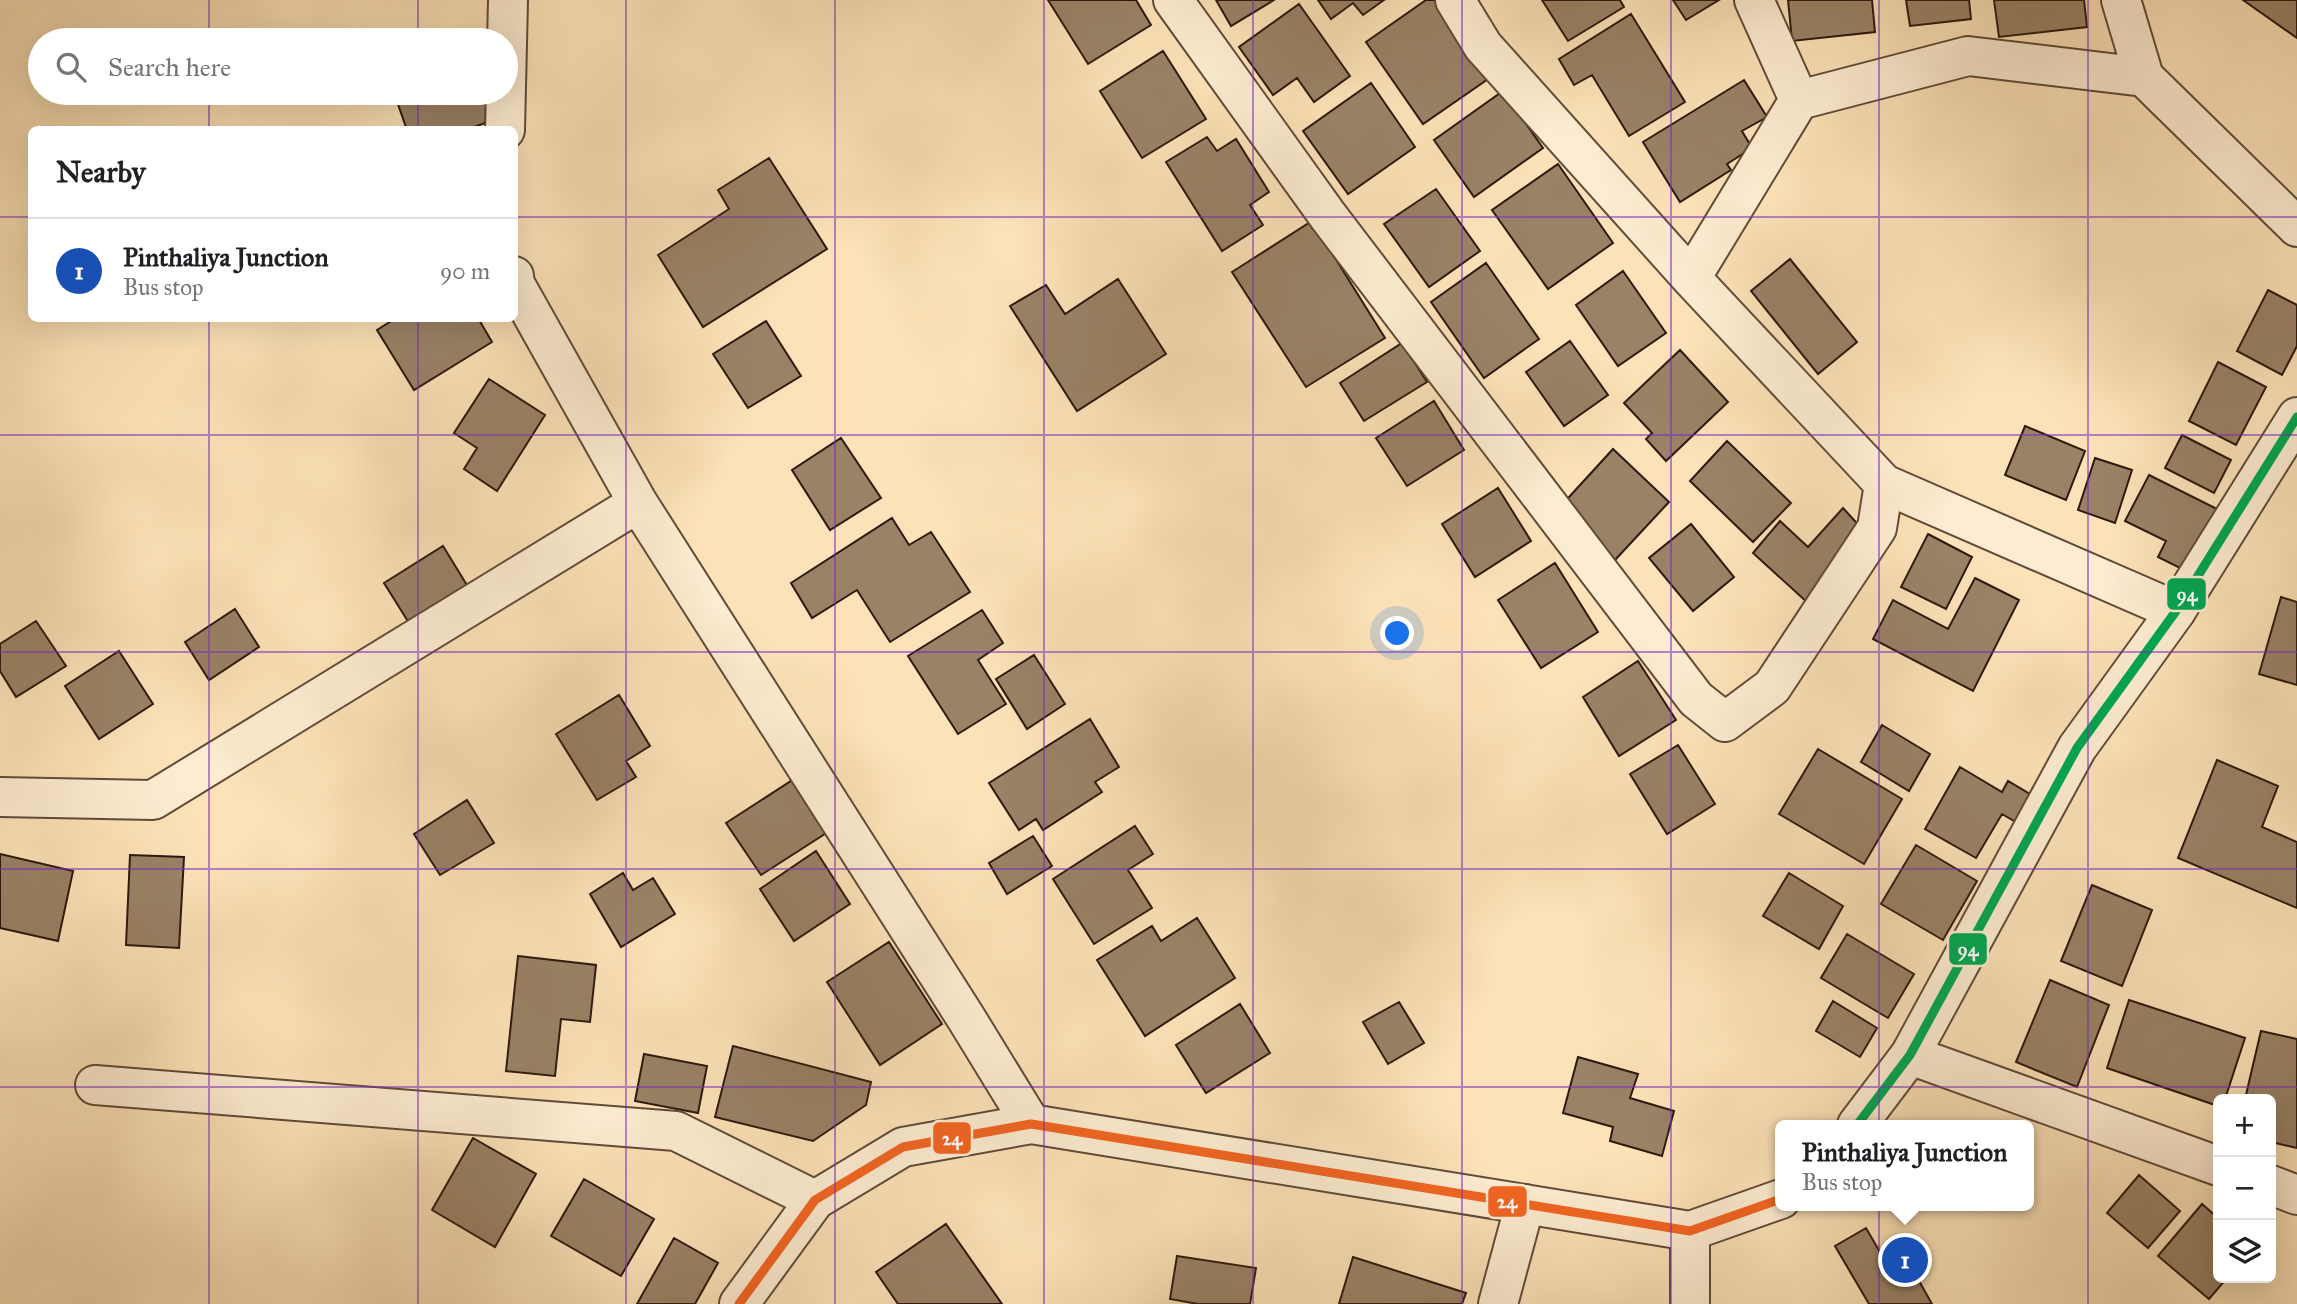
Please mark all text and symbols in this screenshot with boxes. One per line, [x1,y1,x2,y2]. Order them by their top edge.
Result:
search box [28,28,518,105]
icon: search [52,48,90,86]
text: Search here [108,51,231,83]
text: Nearby [56,154,146,190]
text: Pinthaliya Junction [123,241,328,273]
text: 1 [74,257,84,285]
text: 90 m [440,257,490,285]
text: Bus stop [123,273,204,301]
line badge: 94 [2166,577,2207,611]
text: 94 [2177,583,2199,607]
your location [1380,616,1414,650]
line badge: 94 [1948,932,1988,966]
text: 94 [1958,938,1980,962]
map controls [2213,1094,2276,1283]
button: + [2213,1094,2276,1157]
popup [1775,1120,2034,1211]
line badge: 24 [932,1121,972,1155]
text: 24 [942,1127,963,1151]
text: Pinthaliya Junction [1802,1136,2007,1168]
button: − [2213,1157,2276,1220]
text: Bus stop [1802,1168,1882,1196]
line badge: 24 [1487,1185,1528,1218]
text: 24 [1497,1190,1518,1214]
button: layers [2213,1220,2276,1283]
pin: 1 [1882,1234,1928,1286]

